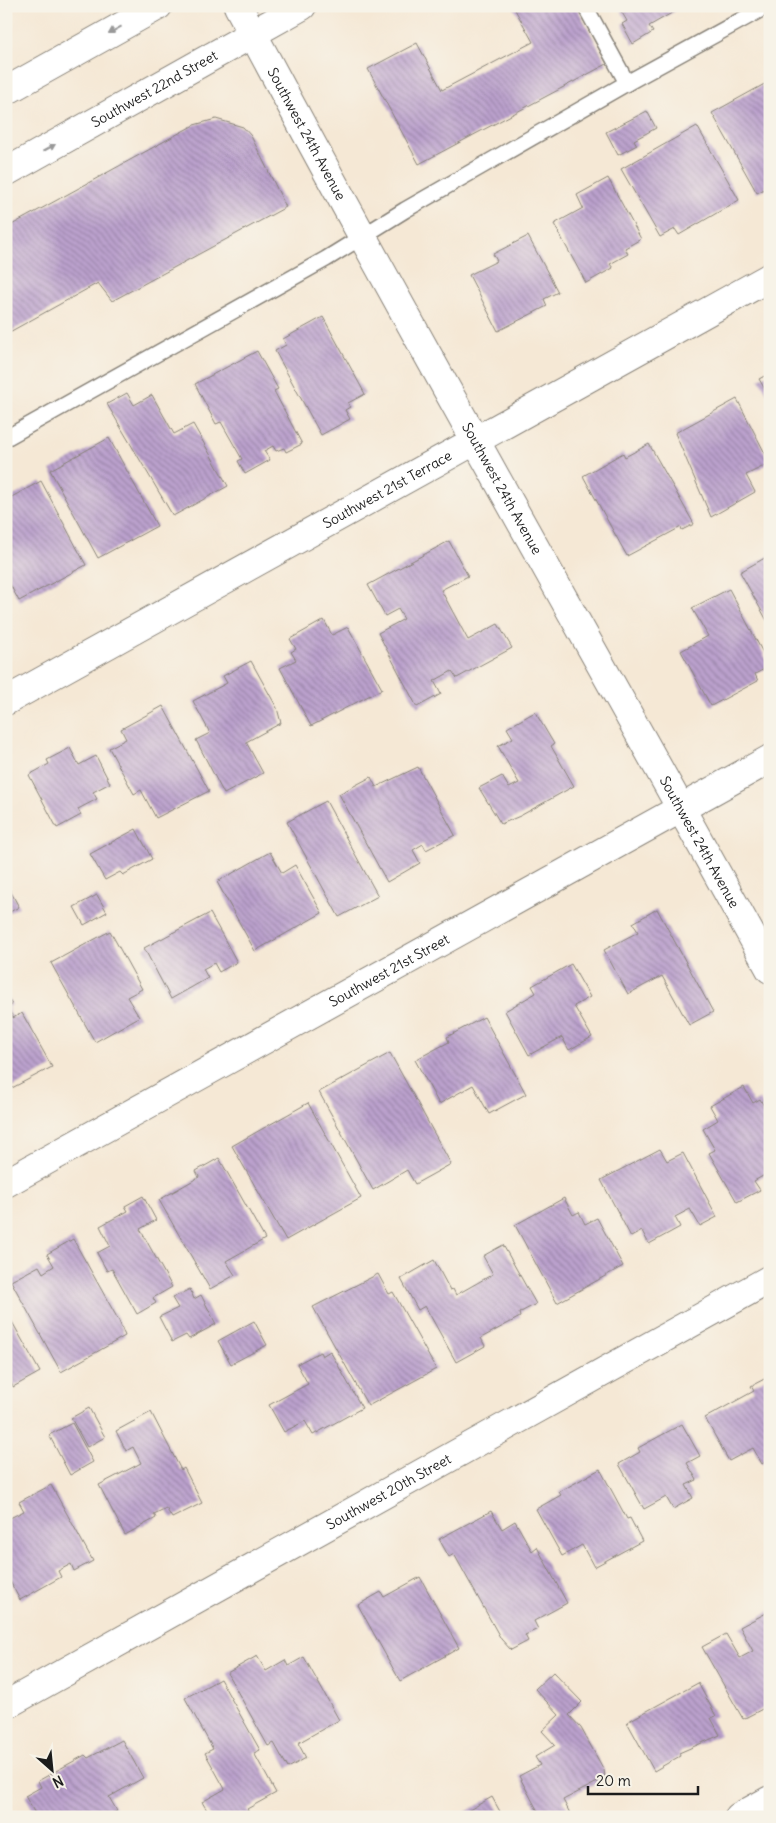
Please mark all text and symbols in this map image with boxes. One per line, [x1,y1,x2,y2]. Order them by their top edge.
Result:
one-way arrow [108,26,123,34]
street label: Southwest 22nd Street [88,46,221,131]
street label: Southwest 24th Avenue [263,64,350,203]
one-way arrow [41,144,56,152]
street label: Southwest 24th Avenue [458,419,546,558]
street label: Southwest 21st Terrace [320,446,455,532]
street label: Southwest 24th Avenue [656,773,743,911]
street label: Southwest 21st Street [326,930,452,1011]
street label: Southwest 20th Street [323,1450,454,1534]
north arrow [28,1746,78,1796]
scale bar [588,1763,698,1795]
text: N [50,1771,66,1792]
text: 20 m [596,1771,631,1790]

